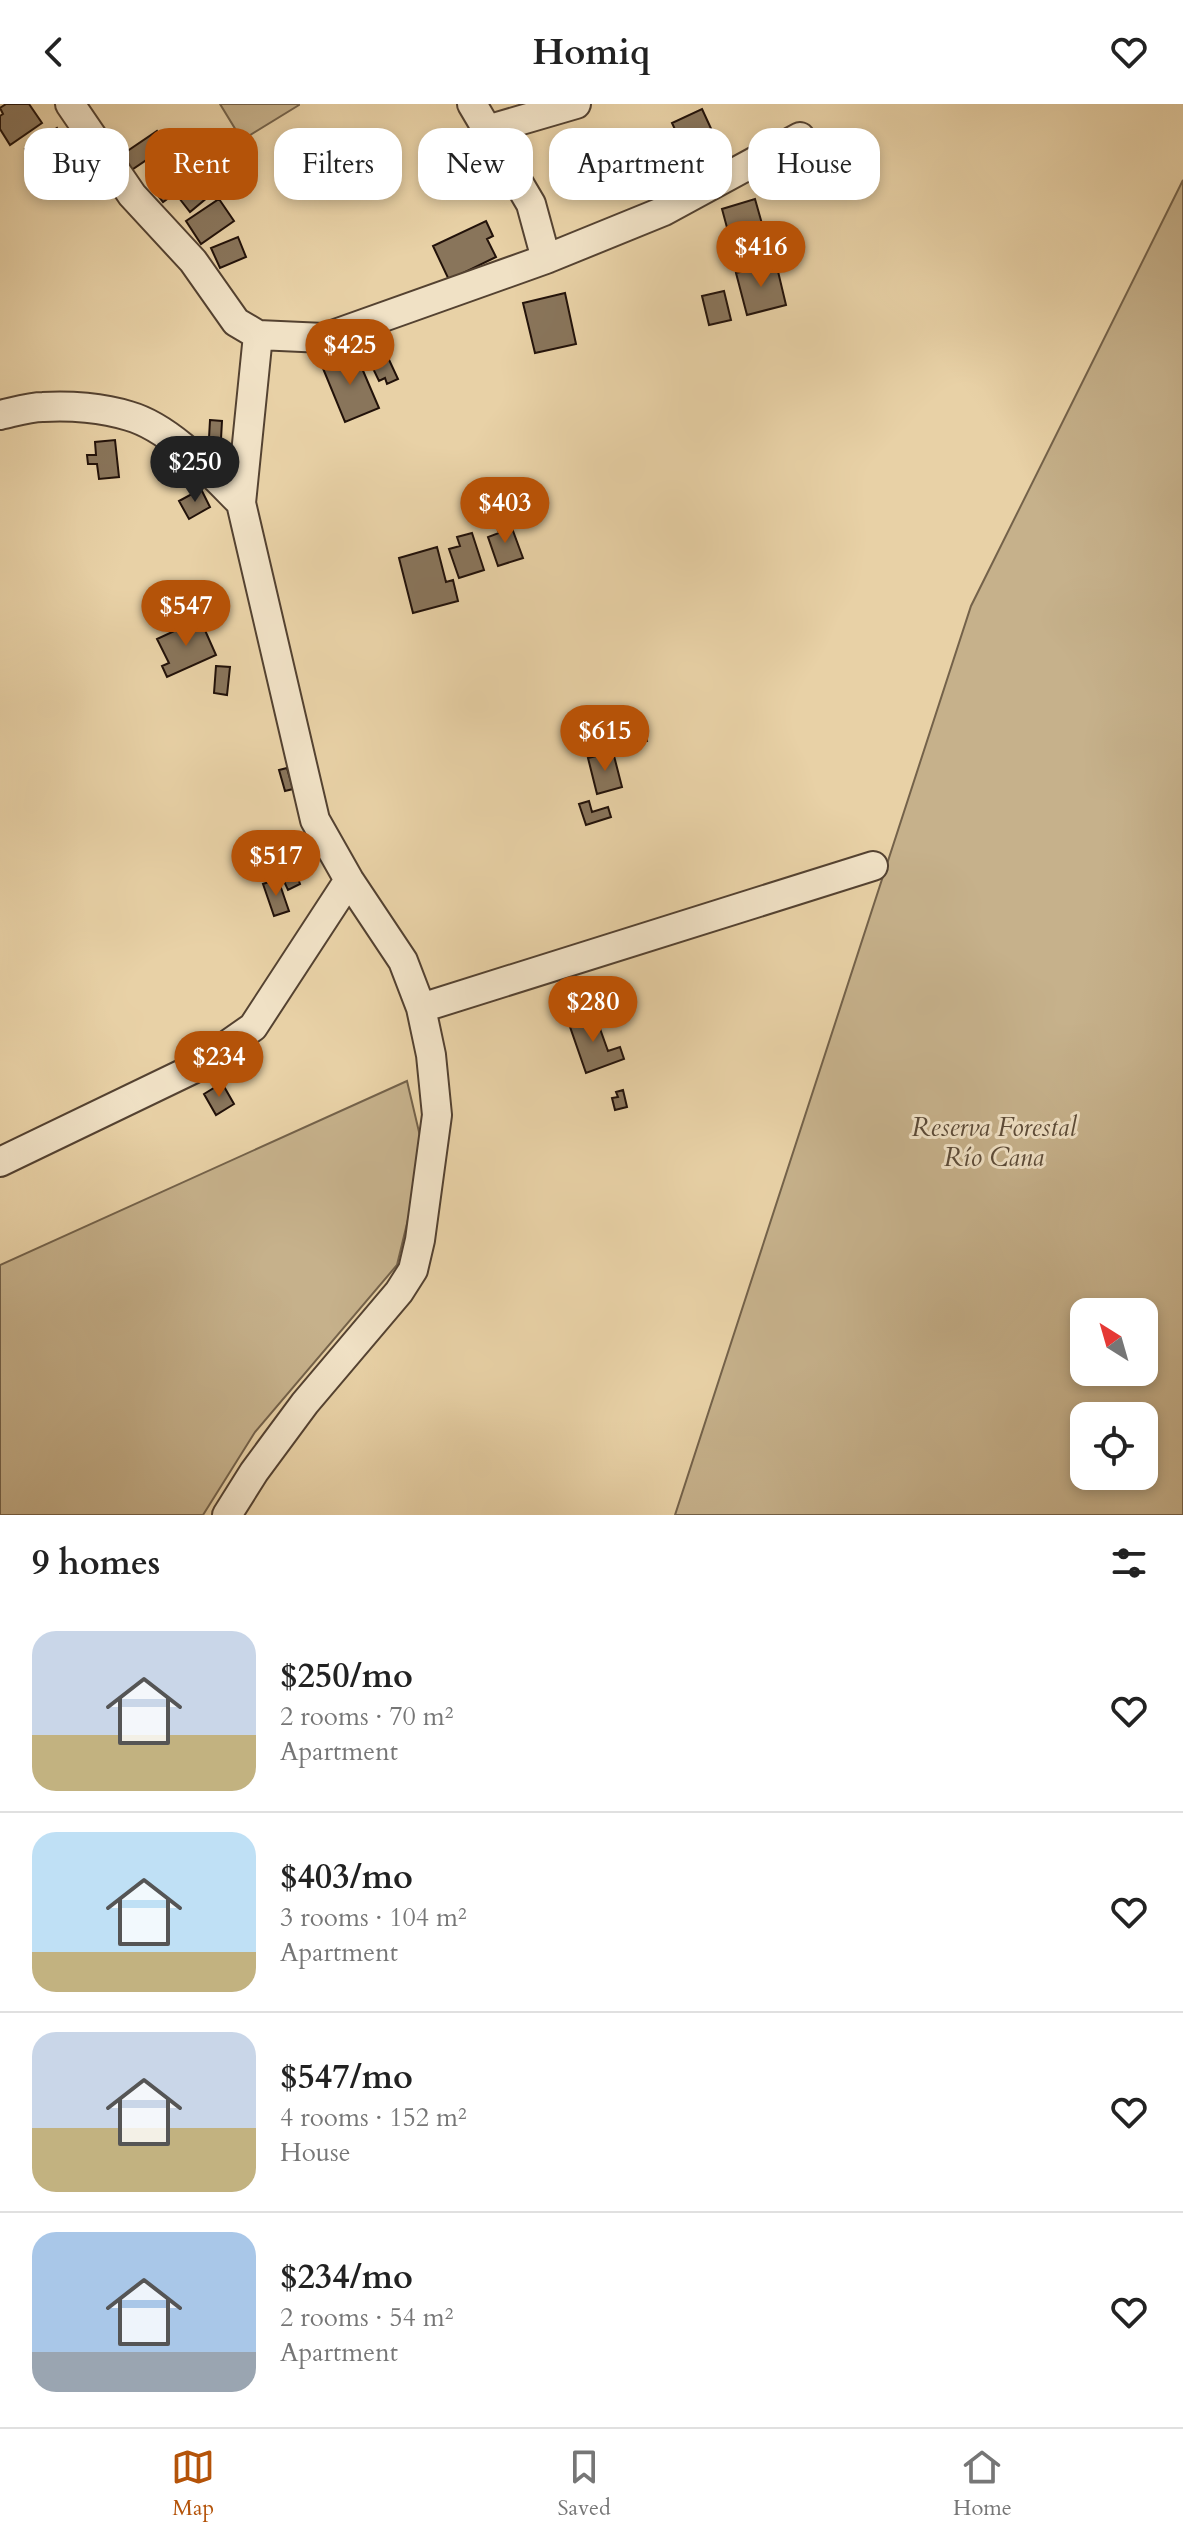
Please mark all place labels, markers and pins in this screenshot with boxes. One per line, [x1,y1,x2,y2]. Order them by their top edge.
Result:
pin: $416 [714,221,808,289]
pin: $425 [303,319,397,387]
pin: $250 [148,436,242,504]
pin: $403 [458,477,552,545]
pin: $547 [139,580,233,648]
pin: $615 [558,705,652,773]
pin: $517 [229,830,323,898]
pin: $280 [546,976,640,1044]
pin: $234 [172,1031,266,1099]

